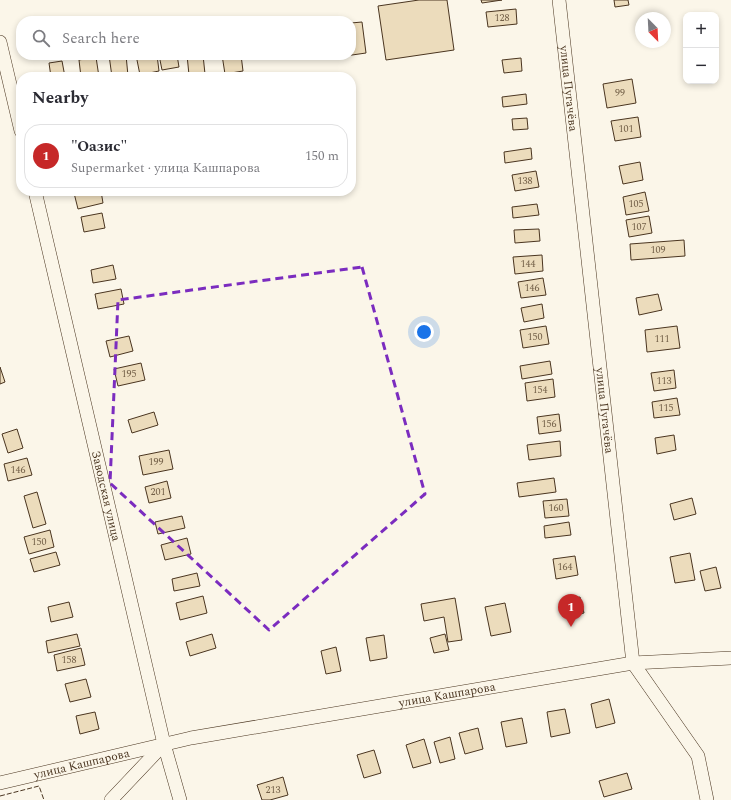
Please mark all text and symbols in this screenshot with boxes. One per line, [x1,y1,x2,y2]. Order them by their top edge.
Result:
house number: 128 [495,10,510,26]
north arrow [635,12,671,48]
map controls [683,12,719,84]
button: + [683,12,719,48]
search box [16,16,356,60]
icon: search [30,27,52,49]
text: Search here [62,27,140,50]
street label: улица Пугачёва [555,43,583,133]
button: − [683,48,719,84]
text: Nearby [32,85,88,111]
house number: 99 [615,85,625,101]
house number: 101 [619,121,634,137]
text: "Оазис" [71,135,127,158]
text: 1 [42,146,50,166]
text: 150 m [305,146,339,166]
text: Supermarket · улица Кашпарова [71,158,260,178]
house number: 138 [518,173,533,189]
house number: 105 [629,196,644,212]
house number: 107 [632,219,647,235]
house number: 109 [651,242,666,258]
house number: 144 [521,256,536,272]
house number: 146 [525,280,540,296]
your location [414,322,434,342]
house number: 150 [528,329,543,345]
house number: 111 [655,331,670,347]
street label: улица Пугачёва [590,365,619,455]
house number: 195 [122,366,137,382]
house number: 113 [657,373,672,389]
house number: 154 [533,382,548,398]
house number: 115 [659,400,674,416]
house number: 156 [542,416,557,432]
street label: Заводская улица [86,449,126,543]
house number: 199 [149,454,164,470]
house number: 146 [11,462,26,478]
house number: 201 [151,484,166,500]
house number: 160 [549,500,564,516]
house number: 150 [32,534,47,550]
house number: 164 [558,559,573,575]
pin: 1 [558,594,584,627]
house number: 158 [62,652,77,668]
street label: улица Кашпарова [396,677,497,712]
street label: улица Кашпарова [31,743,132,784]
house number: 213 [266,782,281,798]

